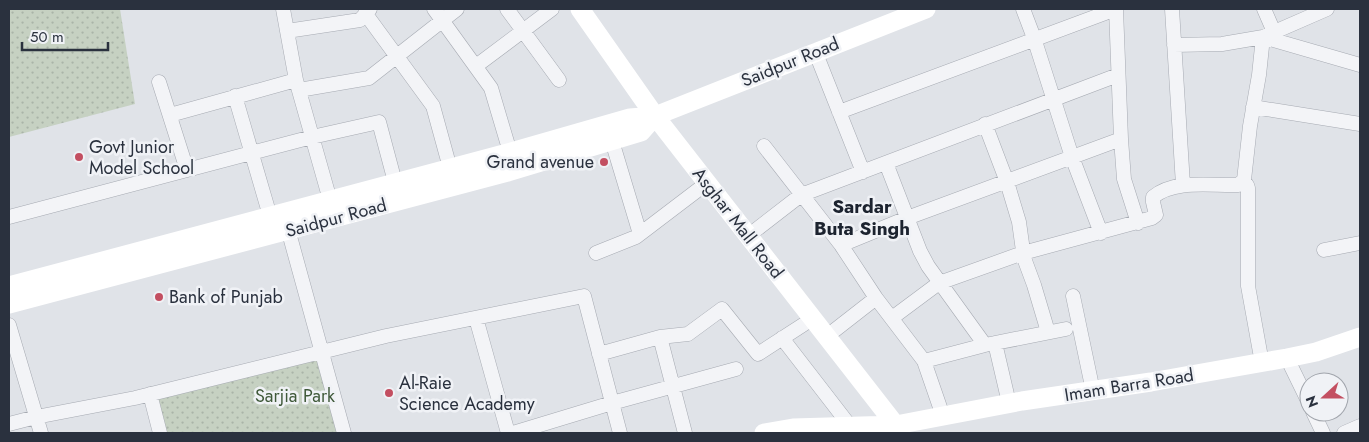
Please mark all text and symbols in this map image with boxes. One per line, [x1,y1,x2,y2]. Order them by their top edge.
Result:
scale bar [22,20,109,52]
text: 50 m [30,26,64,48]
street label: Saidpur Road [737,31,843,93]
place label: Govt Junior Model School [89,134,194,181]
place label: Grand avenue [486,149,594,175]
marker: Govt Junior Model School [73,151,85,163]
marker: Grand avenue [598,156,610,168]
street label: Asghar Mall Road [686,162,790,284]
street label: Saidpur Road [283,192,389,244]
district label: Sardar Buta Singh [814,193,910,242]
place label: Bank of Punjab [169,284,283,310]
marker: Bank of Punjab [153,291,165,303]
street label: Imam Barra Road [1063,362,1195,408]
place label: Al-Raie Science Academy [399,370,535,417]
north arrow [1299,372,1349,422]
park label: Sarjia Park [255,383,335,409]
marker: Al-Raie Science Academy [383,387,395,399]
text: N [1301,393,1323,410]

